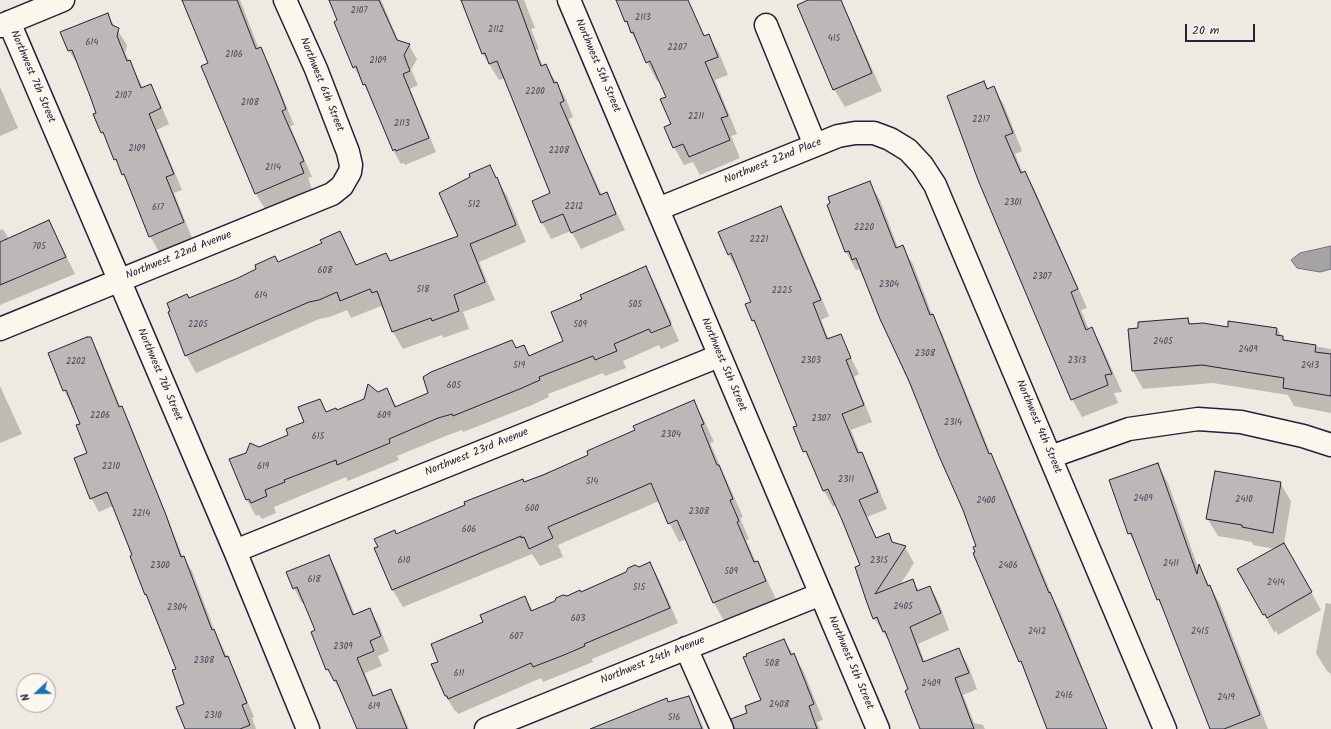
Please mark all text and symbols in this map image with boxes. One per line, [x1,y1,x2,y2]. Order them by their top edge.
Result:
house number: 2107 [351,6,367,16]
house number: 2113 [635,13,651,23]
scale bar [1187,16,1257,42]
street label: Northwest 5th Street [571,17,623,115]
text: 20 m [1192,21,1219,40]
house number: 2112 [488,25,504,35]
street label: Northwest 7th Street [6,29,58,125]
house number: 415 [828,34,840,44]
street label: Northwest 6th Street [296,36,346,134]
house number: 614 [86,38,98,48]
house number: 2207 [667,43,687,53]
house number: 2106 [225,50,243,60]
house number: 2109 [370,56,386,66]
house number: 2200 [525,87,545,97]
house number: 2107 [115,91,131,101]
house number: 2108 [241,98,259,108]
house number: 2211 [688,112,704,122]
house number: 2217 [972,115,990,125]
house number: 2113 [394,119,410,129]
street label: Northwest 22nd Place [722,136,824,188]
house number: 2109 [129,144,145,154]
house number: 2208 [549,146,569,156]
house number: 2114 [265,163,281,173]
house number: 2301 [1004,198,1022,208]
house number: 512 [468,200,480,210]
house number: 2212 [565,202,583,212]
house number: 617 [152,203,164,213]
house number: 2220 [854,223,874,233]
street label: Northwest 22nd Avenue [124,229,234,283]
house number: 2221 [750,235,768,245]
house number: 705 [32,242,46,252]
house number: 608 [318,266,332,276]
house number: 2307 [1032,272,1052,282]
house number: 2304 [879,280,899,290]
house number: 518 [416,285,430,295]
house number: 2225 [772,286,792,296]
house number: 614 [255,291,267,301]
house number: 505 [628,300,642,310]
street label: Northwest 5th Street [697,316,749,414]
house number: 2205 [188,320,208,330]
house number: 509 [573,320,587,330]
street label: Northwest 7th Street [133,327,185,423]
house number: 2405 [1153,337,1173,347]
house number: 2409 [1238,345,1258,355]
house number: 2308 [915,349,935,359]
house number: 2303 [801,356,821,366]
house number: 2313 [1068,356,1086,366]
house number: 2202 [66,357,86,367]
house number: 519 [513,361,525,371]
house number: 2413 [1301,361,1319,371]
street label: Northwest 4th Street [1012,378,1064,476]
house number: 605 [447,381,461,391]
house number: 2206 [90,411,110,421]
house number: 609 [377,411,391,421]
house number: 2307 [811,414,831,424]
house number: 2314 [944,418,962,428]
street label: Northwest 23rd Avenue [423,426,531,480]
house number: 2304 [661,430,681,440]
house number: 615 [312,432,324,442]
house number: 2210 [102,462,120,472]
house number: 619 [257,462,269,472]
house number: 2311 [838,475,854,485]
house number: 514 [586,477,598,487]
house number: 2409 [1133,494,1153,504]
house number: 2410 [1235,495,1253,505]
house number: 2400 [976,496,996,506]
house number: 600 [525,504,539,514]
house number: 2308 [689,507,709,517]
house number: 2214 [132,509,150,519]
house number: 606 [462,525,476,535]
house number: 610 [398,556,410,566]
house number: 2315 [870,556,888,566]
house number: 2411 [1163,559,1179,569]
house number: 2300 [150,561,170,571]
house number: 2406 [998,561,1018,571]
house number: 509 [724,567,738,577]
house number: 618 [307,575,321,585]
house number: 2414 [1267,578,1285,588]
house number: 515 [633,583,645,593]
house number: 2405 [893,602,913,612]
house number: 2304 [167,603,187,613]
house number: 603 [571,614,585,624]
street label: Northwest 5th Street [824,614,876,712]
house number: 2412 [1028,627,1046,637]
house number: 2415 [1191,627,1209,637]
house number: 607 [509,632,523,642]
street label: Northwest 24th Avenue [599,634,707,688]
house number: 2309 [333,642,353,652]
house number: 2308 [194,656,214,666]
house number: 508 [765,659,779,669]
house number: 611 [454,669,464,679]
north arrow [16,673,56,713]
house number: 2409 [921,679,941,689]
text: N [16,691,35,704]
house number: 2416 [1055,691,1073,701]
house number: 2419 [1217,693,1235,703]
house number: 2408 [769,700,789,710]
house number: 619 [368,702,380,712]
house number: 2310 [204,711,222,721]
house number: 516 [668,713,680,723]

